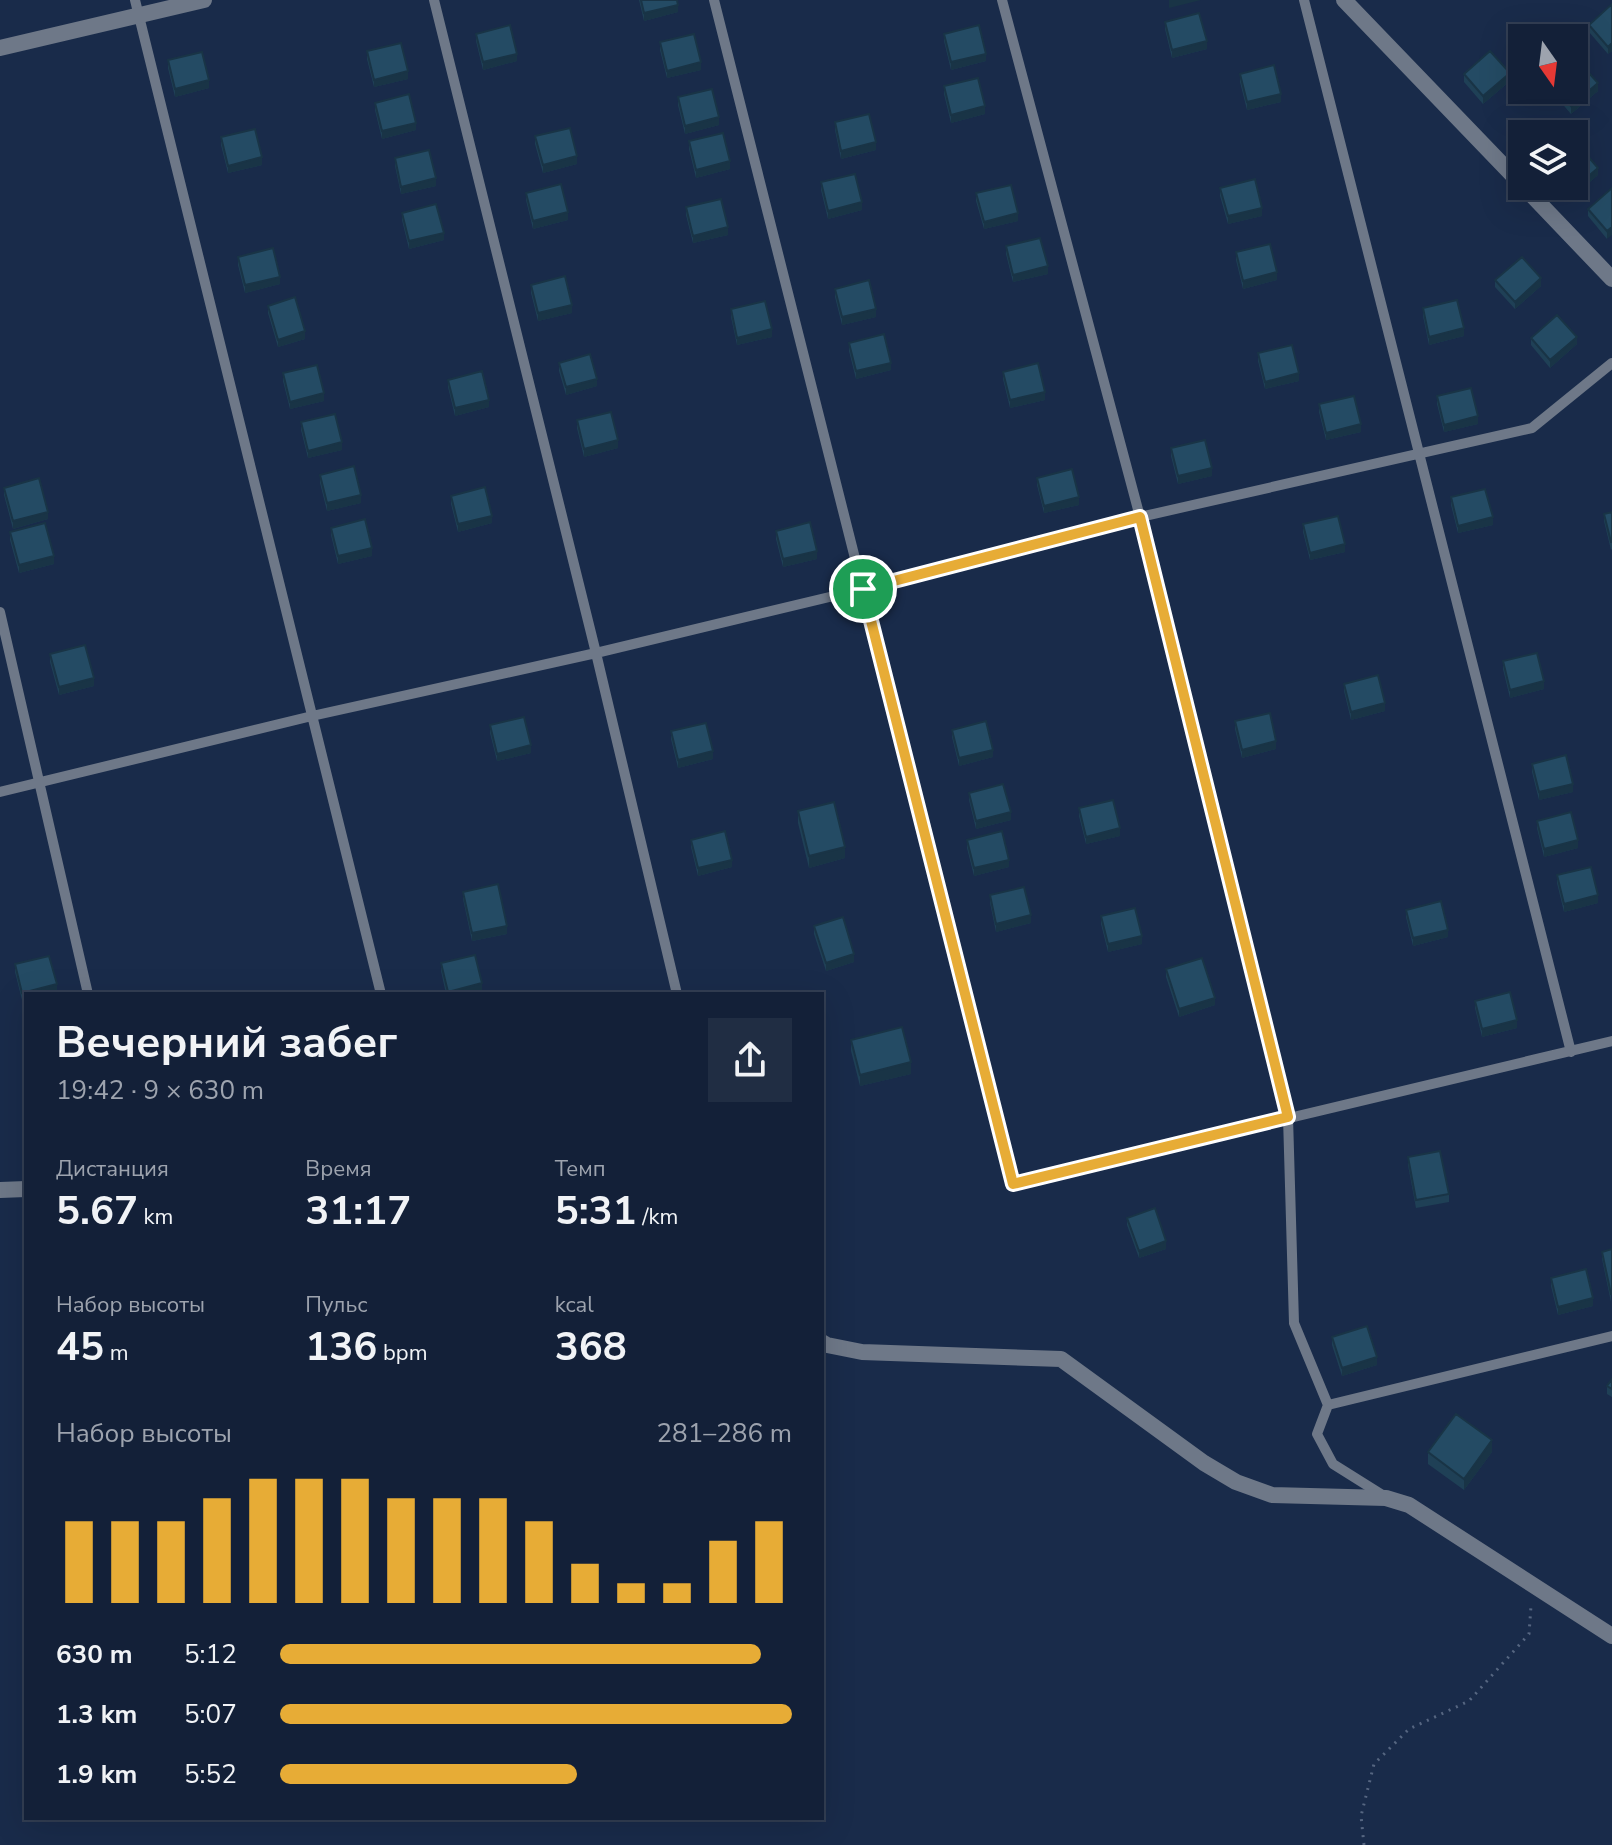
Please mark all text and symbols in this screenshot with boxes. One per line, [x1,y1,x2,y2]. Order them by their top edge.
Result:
north arrow [1508,24,1588,104]
map controls [1508,24,1588,200]
button: layers [1508,120,1588,200]
pin [829,555,897,623]
icon: arrive [841,567,885,611]
text: Вечерний забег [56,1013,397,1073]
button: share [708,1018,792,1102]
text: 19:42 · 9 × 630 m [56,1073,264,1108]
text: Дистанция [56,1154,169,1184]
text: Время [305,1154,372,1184]
text: Темп [555,1154,606,1184]
text: 5.67 [56,1184,138,1238]
text: 31:17 [305,1184,411,1238]
text: 5:31 [555,1184,637,1238]
text: km [138,1202,173,1232]
text: /km [637,1202,678,1232]
text: Набор высоты [56,1290,205,1320]
text: Пульс [305,1290,368,1320]
text: kcal [555,1290,594,1320]
text: 45 [56,1320,104,1374]
text: 136 [305,1320,377,1374]
text: 368 [555,1320,627,1374]
text: m [104,1338,129,1368]
text: bpm [377,1338,427,1368]
text: Набор высоты [56,1416,232,1451]
text: 281–286 m [656,1416,792,1451]
text: 630 m [56,1637,133,1672]
text: 5:12 [184,1637,237,1672]
text: 1.3 km [56,1697,137,1732]
text: 5:07 [184,1697,237,1732]
text: 1.9 km [56,1757,137,1792]
text: 5:52 [184,1757,237,1792]

